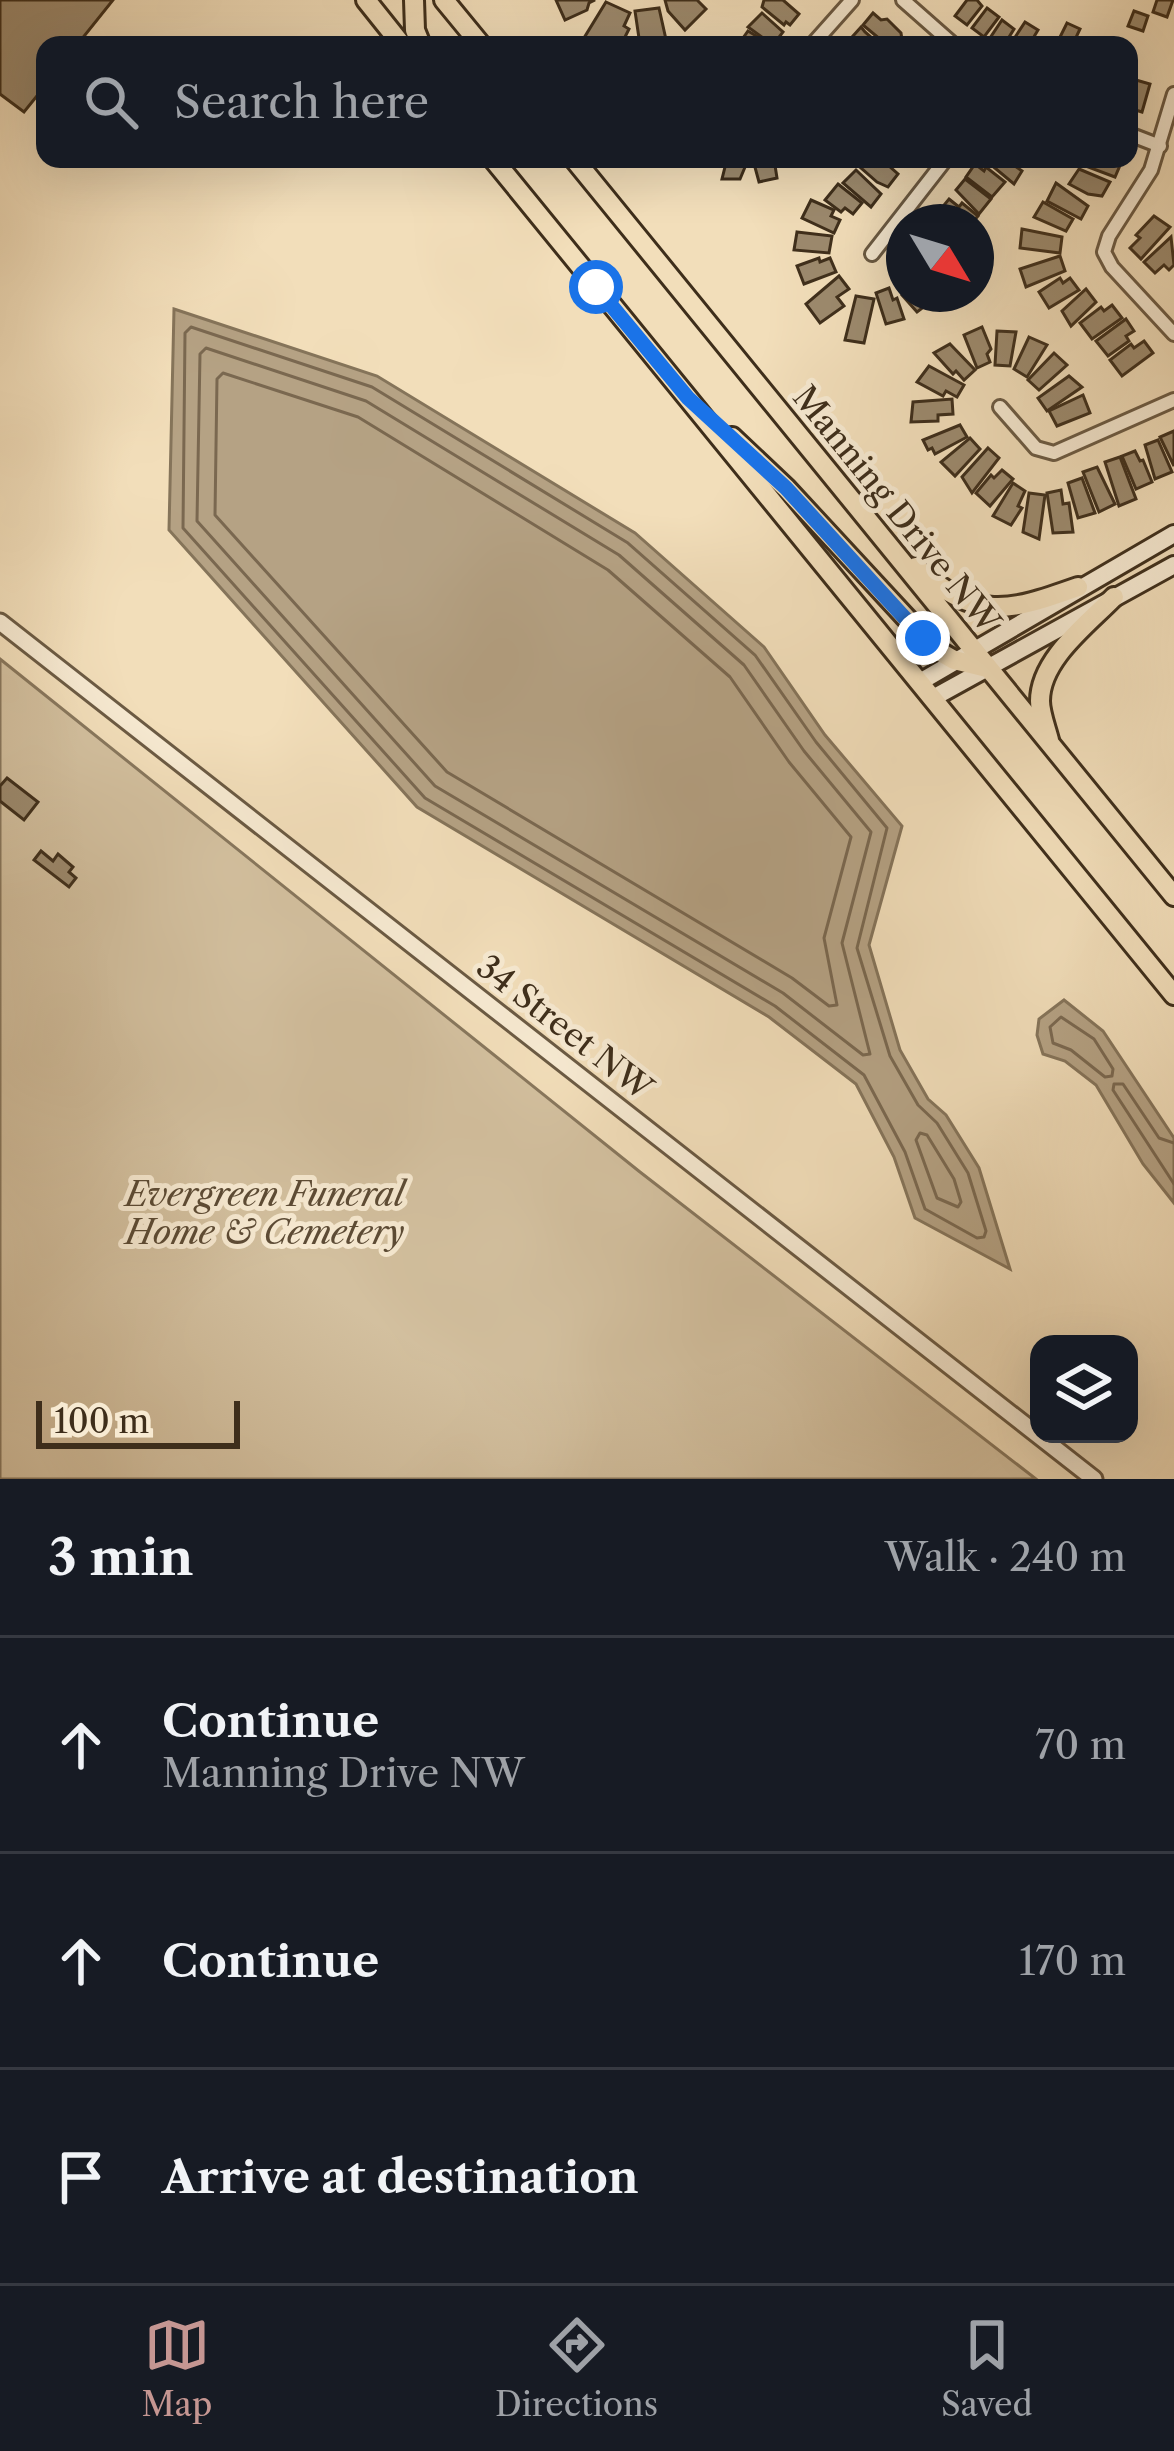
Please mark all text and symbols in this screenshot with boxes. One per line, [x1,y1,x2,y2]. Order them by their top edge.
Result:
search box [36,36,1138,168]
icon: search [78,69,144,135]
text: Search here [174,74,429,130]
north arrow [886,204,994,312]
route start [569,260,623,314]
street label: Manning Drive NW [784,377,1010,642]
route end [896,611,950,665]
street label: 34 Street NW [469,946,661,1109]
park label: Evergreen Funeral Home & Cemetery [122,1174,408,1253]
map controls [1030,1335,1138,1443]
button: layers [1030,1335,1138,1443]
scale bar [36,1395,240,1448]
text: 100 m [54,1401,149,1442]
text: 3 min [48,1526,194,1588]
text: Walk · 240 m [885,1533,1126,1581]
text: Continue [162,1693,379,1749]
icon: ahead [48,1712,114,1778]
text: 70 m [1035,1721,1126,1769]
text: Manning Drive NW [162,1749,524,1797]
icon: ahead [48,1928,114,1994]
text: Continue [162,1933,379,1989]
text: 170 m [1019,1937,1126,1985]
icon: arrive [48,2144,114,2210]
text: Arrive at destination [162,2149,639,2205]
tab: Map [141,2312,212,2425]
tab: Directions [495,2312,658,2425]
tab: Saved [941,2312,1033,2425]

